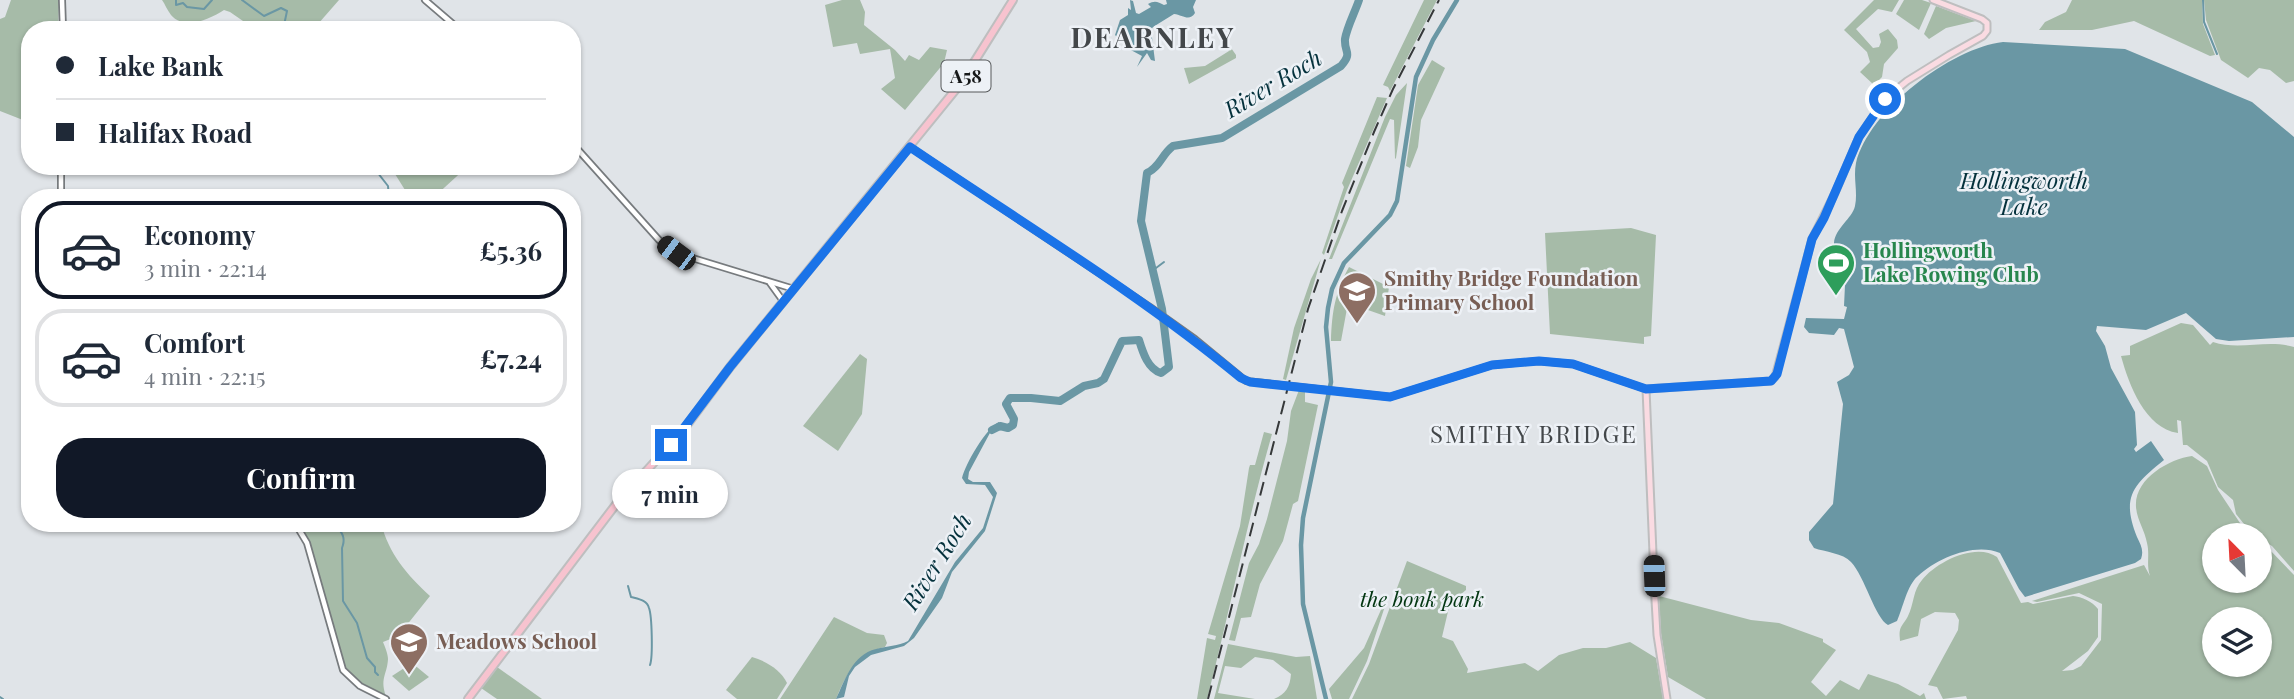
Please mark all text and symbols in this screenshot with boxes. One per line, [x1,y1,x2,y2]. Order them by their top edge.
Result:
district label: DEARNLEY [1071,18,1236,55]
water label: River Roch [1217,41,1327,125]
text: Lake Bank [98,48,223,83]
road number: A58 [942,60,990,92]
route start [1869,83,1901,115]
text: Halifax Road [98,115,252,150]
water label: Hollingworth Lake [1959,164,2088,221]
text: Economy [144,217,255,252]
icon: car [60,219,123,282]
car [653,232,700,274]
text: £5.36 [479,233,542,268]
place label: Hollingworth Lake Rowing Club [1863,235,2039,287]
sports icon: Hollingworth Lake Rowing Club [1815,242,1857,297]
text: 3 min · 22:14 [144,252,267,283]
place label: Smithy Bridge Foundation Primary School [1384,263,1639,315]
school or university icon: Smithy Bridge Foundation Primary School [1336,270,1378,325]
text: Comfort [144,325,245,360]
icon: car [60,327,123,390]
text: £7.24 [480,341,542,376]
text: 4 min · 22:15 [144,360,265,391]
district label: SMITHY BRIDGE [1430,417,1638,449]
route end [655,429,687,461]
button: Confirm [56,438,546,518]
callout: 7 min [613,470,729,518]
text: 7 min [641,478,699,509]
water label: River Roch [893,507,978,616]
north arrow [2202,523,2272,593]
map controls [2202,523,2272,677]
car [1643,555,1666,597]
park label: the bonk park [1360,584,1484,612]
button: layers [2202,607,2272,677]
school or university icon: Meadows School [388,621,430,676]
place label: Meadows School [436,626,598,654]

